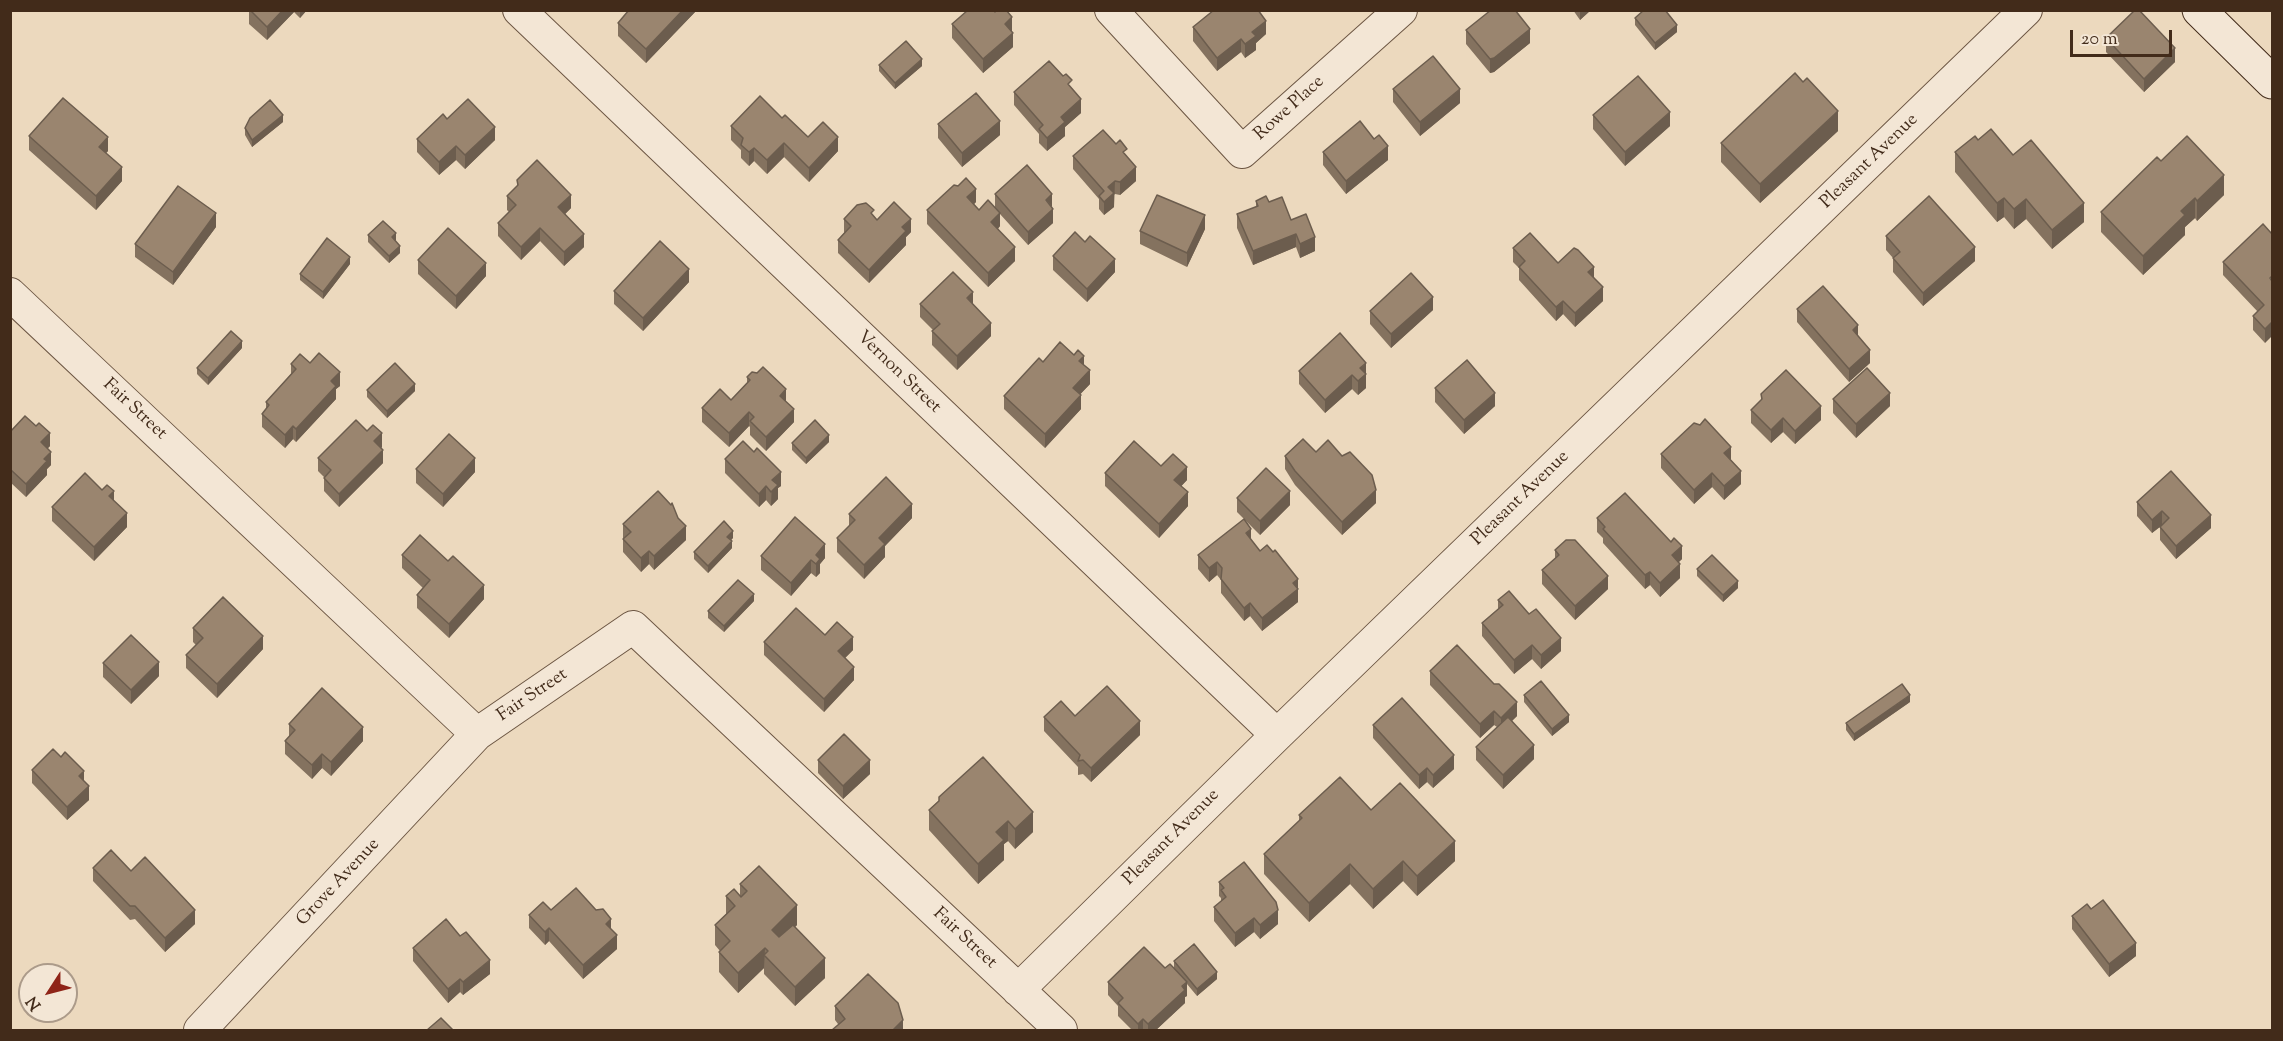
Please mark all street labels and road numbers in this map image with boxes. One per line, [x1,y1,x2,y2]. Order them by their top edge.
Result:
street label: Rowe Place [1251,72,1329,146]
street label: Pleasant Avenue [1817,110,1923,214]
street label: Vernon Street [851,327,945,419]
street label: Fair Street [97,375,171,445]
street label: Pleasant Avenue [1468,447,1574,551]
street label: Fair Street [494,665,572,727]
street label: Pleasant Avenue [1119,785,1225,891]
street label: Grove Avenue [293,835,385,931]
street label: Fair Street [927,904,1001,974]

